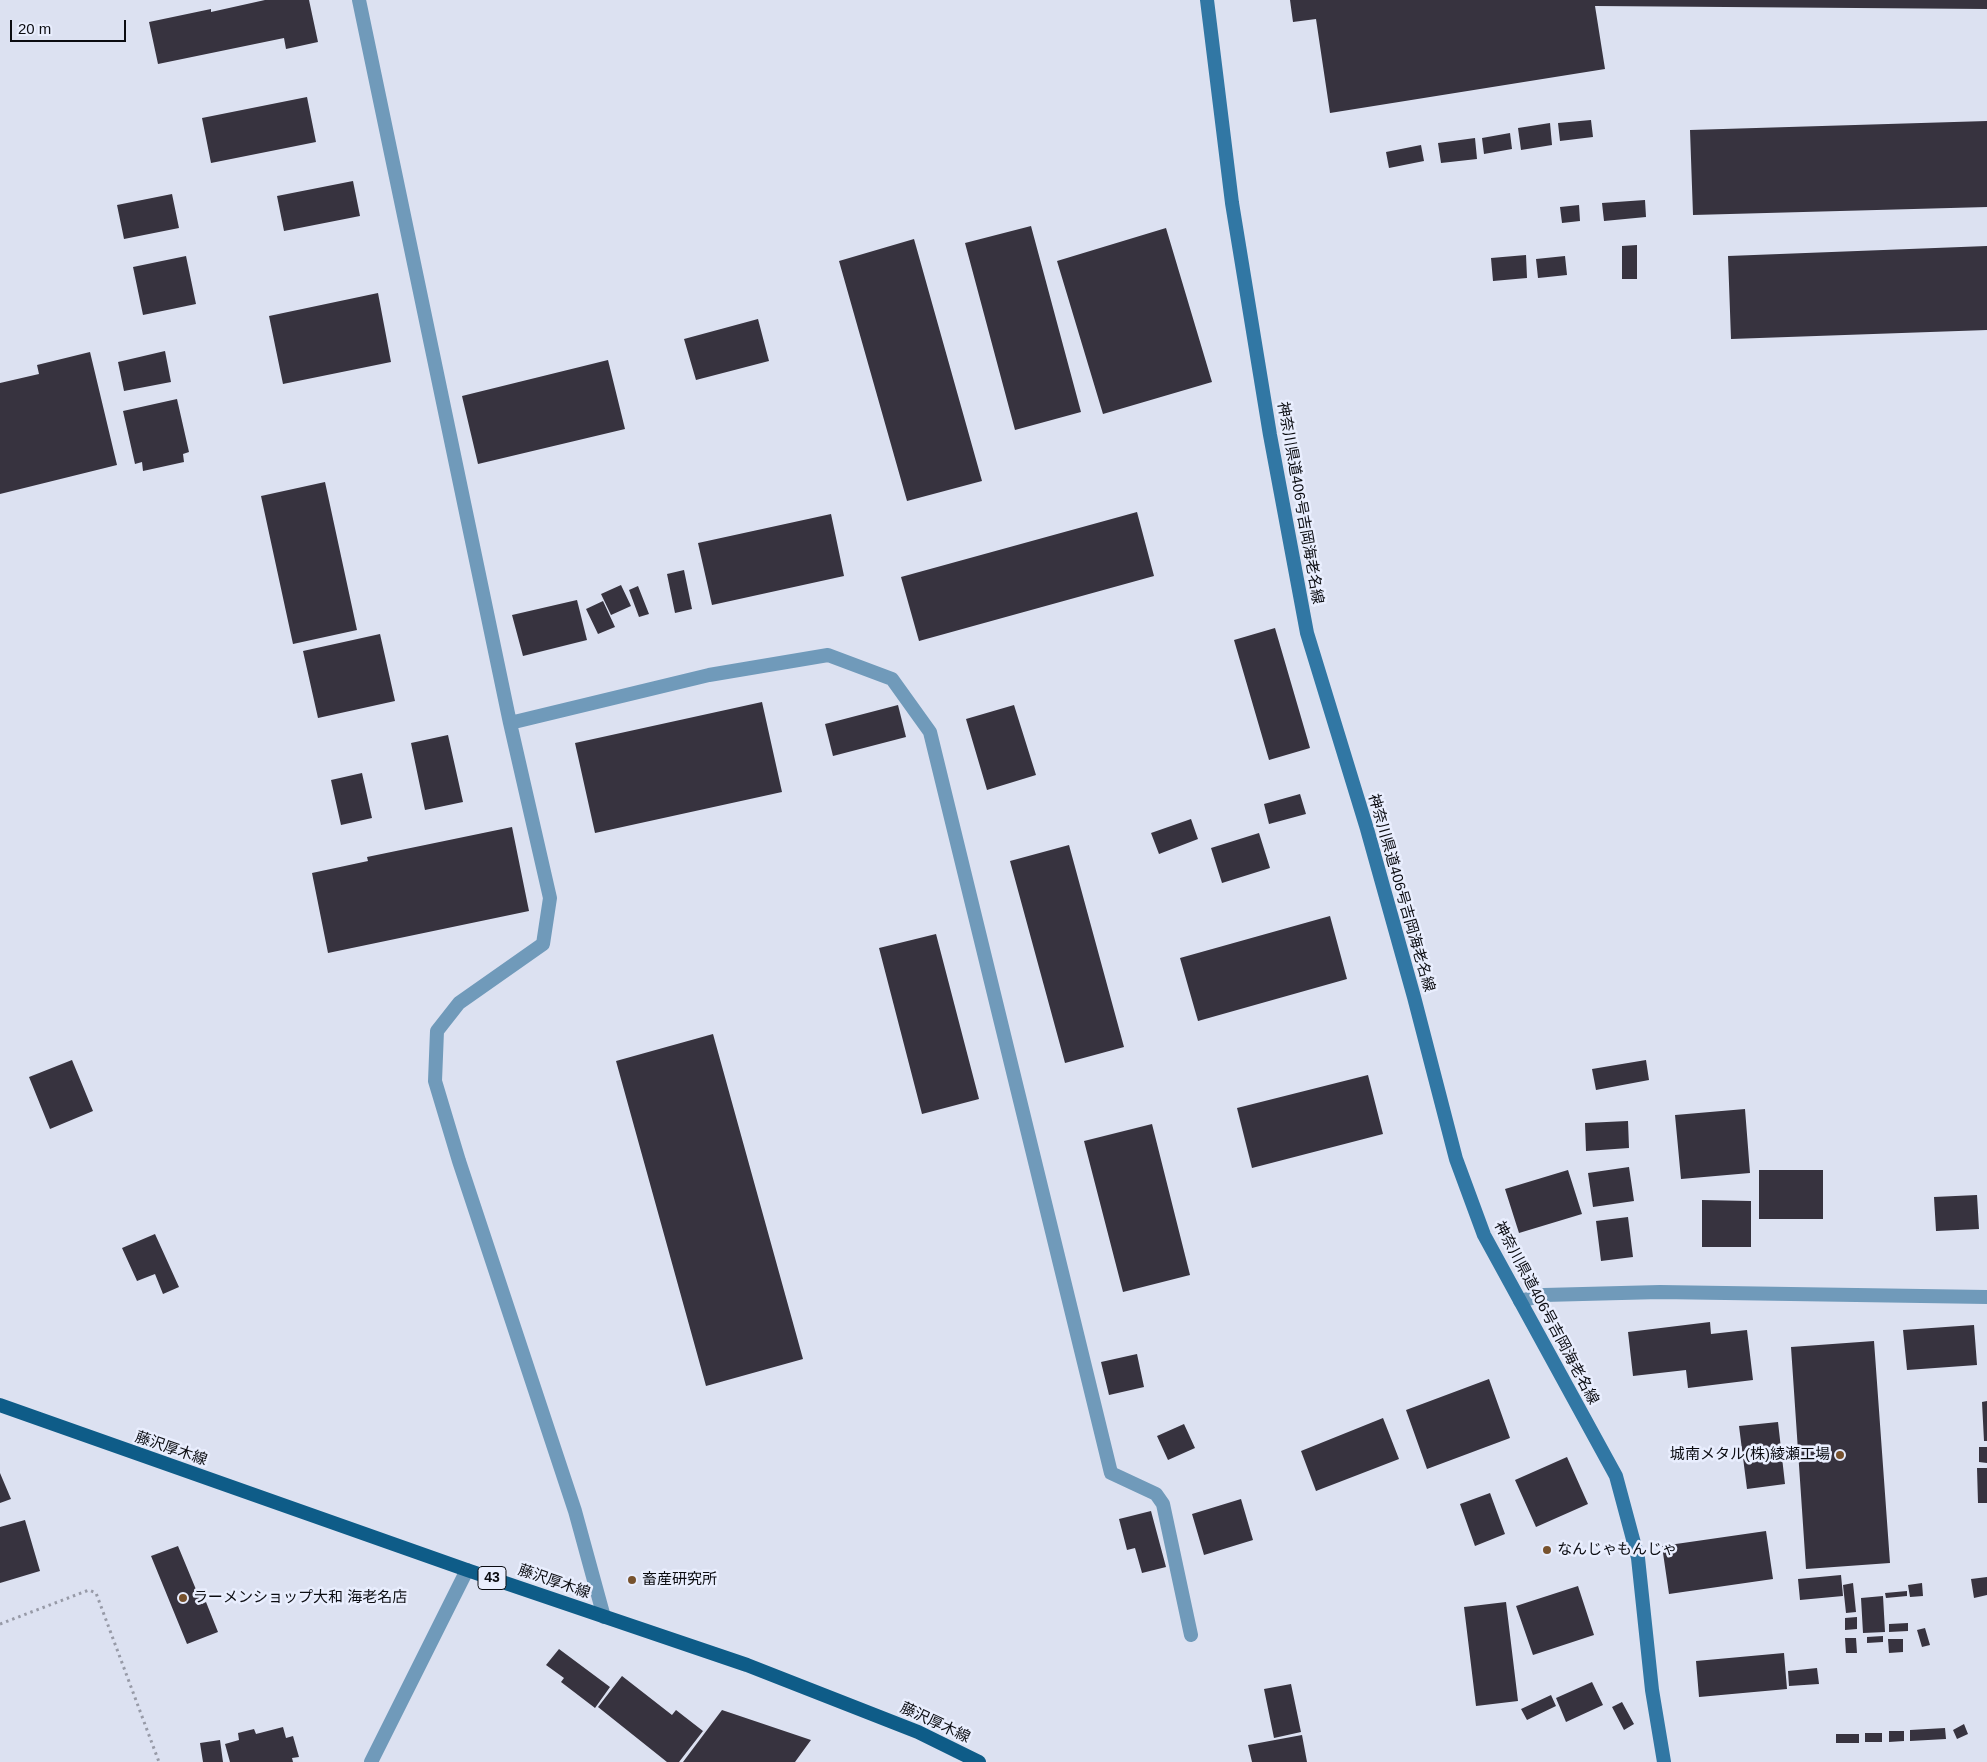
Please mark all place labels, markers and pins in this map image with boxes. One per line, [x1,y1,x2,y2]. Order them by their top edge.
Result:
place label: 城南メタル(株)綾瀬工場 [1670,1446,1830,1464]
marker: 城南メタル(株)綾瀬工場 [1834,1449,1846,1461]
place label: なんじゃもんじゃ [1557,1541,1677,1559]
marker: なんじゃもんじゃ [1541,1544,1553,1556]
place label: 畜産研究所 [642,1571,717,1589]
marker: 畜産研究所 [626,1574,638,1586]
place label: ラーメンショップ大和 海老名店 [193,1589,407,1607]
marker: ラーメンショップ大和 海老名店 [177,1592,189,1604]

